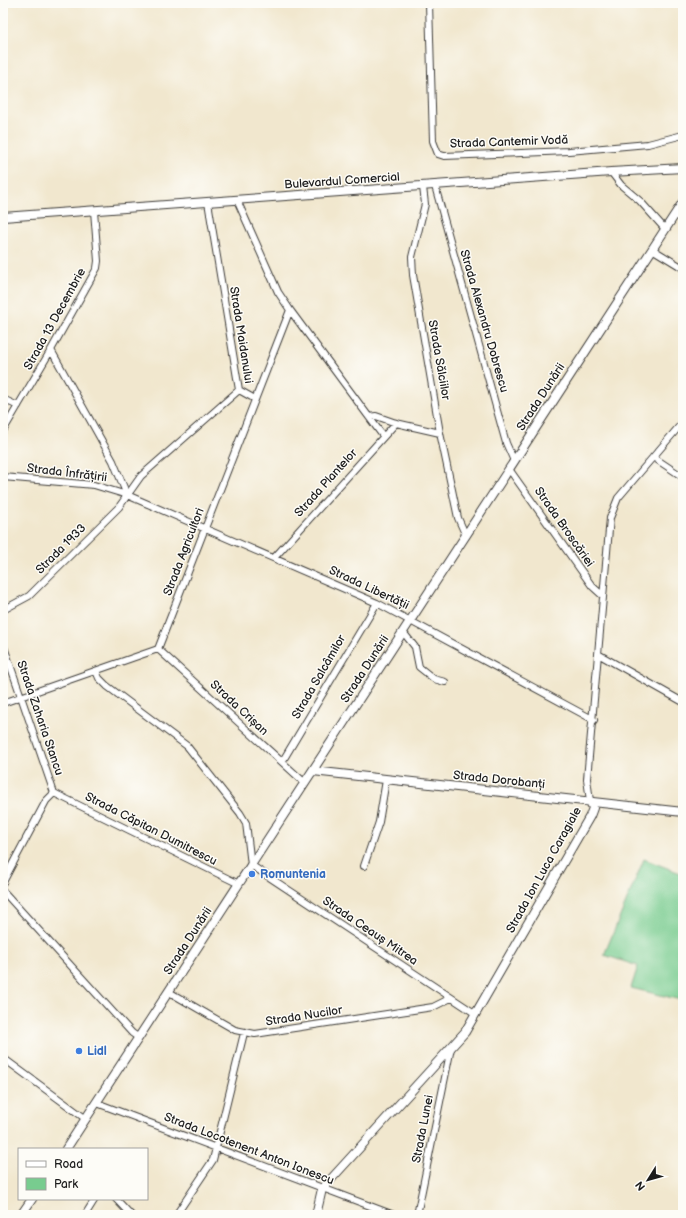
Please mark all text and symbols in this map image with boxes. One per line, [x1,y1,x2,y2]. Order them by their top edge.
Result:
street label: Strada Cantemir Vodă [450,132,569,152]
street label: Bulevardul Comercial [284,169,400,193]
street label: Strada Alexandru Dobrescu [456,248,512,394]
street label: Strada 13 Decembrie [21,265,89,373]
street label: Strada Maidanului [226,285,256,385]
street label: Strada Sălciilor [425,319,454,402]
street label: Strada Dunării [514,360,569,434]
street label: Strada Plantelor [291,445,361,520]
street label: Strada Înfrățirii [26,460,108,485]
street label: Strada Broscăriei [531,484,597,570]
street label: Strada Agricultori [160,506,208,598]
street label: Strada 1933 [33,521,89,577]
street label: Strada Libertății [327,563,412,613]
street label: Strada Salcâmilor [289,632,350,722]
street label: Strada Dunării [338,632,393,706]
street label: Strada Zaharia Stancu [13,659,67,777]
street label: Strada Crișan [207,677,271,739]
street label: Strada Dorobanți [452,768,546,792]
street label: Strada Căpitan Dumitrescu [83,789,219,869]
street label: Strada Ion Luca Caragiale [503,804,585,936]
place label: Romuntenia [260,867,326,882]
marker: Romuntenia [247,869,257,879]
street label: Strada Ceauș Mitrea [319,893,421,969]
street label: Strada Dunării [161,904,216,978]
street label: Strada Nucilor [265,1002,344,1029]
place label: Lidl [87,1044,107,1059]
marker: Lidl [74,1046,84,1056]
street label: Strada Lunei [409,1094,437,1164]
street label: Strada Locotenent Anton Ionescu [162,1110,336,1188]
legend [18,1148,148,1200]
text: Road [54,1157,83,1172]
north arrow [628,1160,668,1200]
text: Park [54,1177,78,1192]
text: N [633,1179,648,1193]

